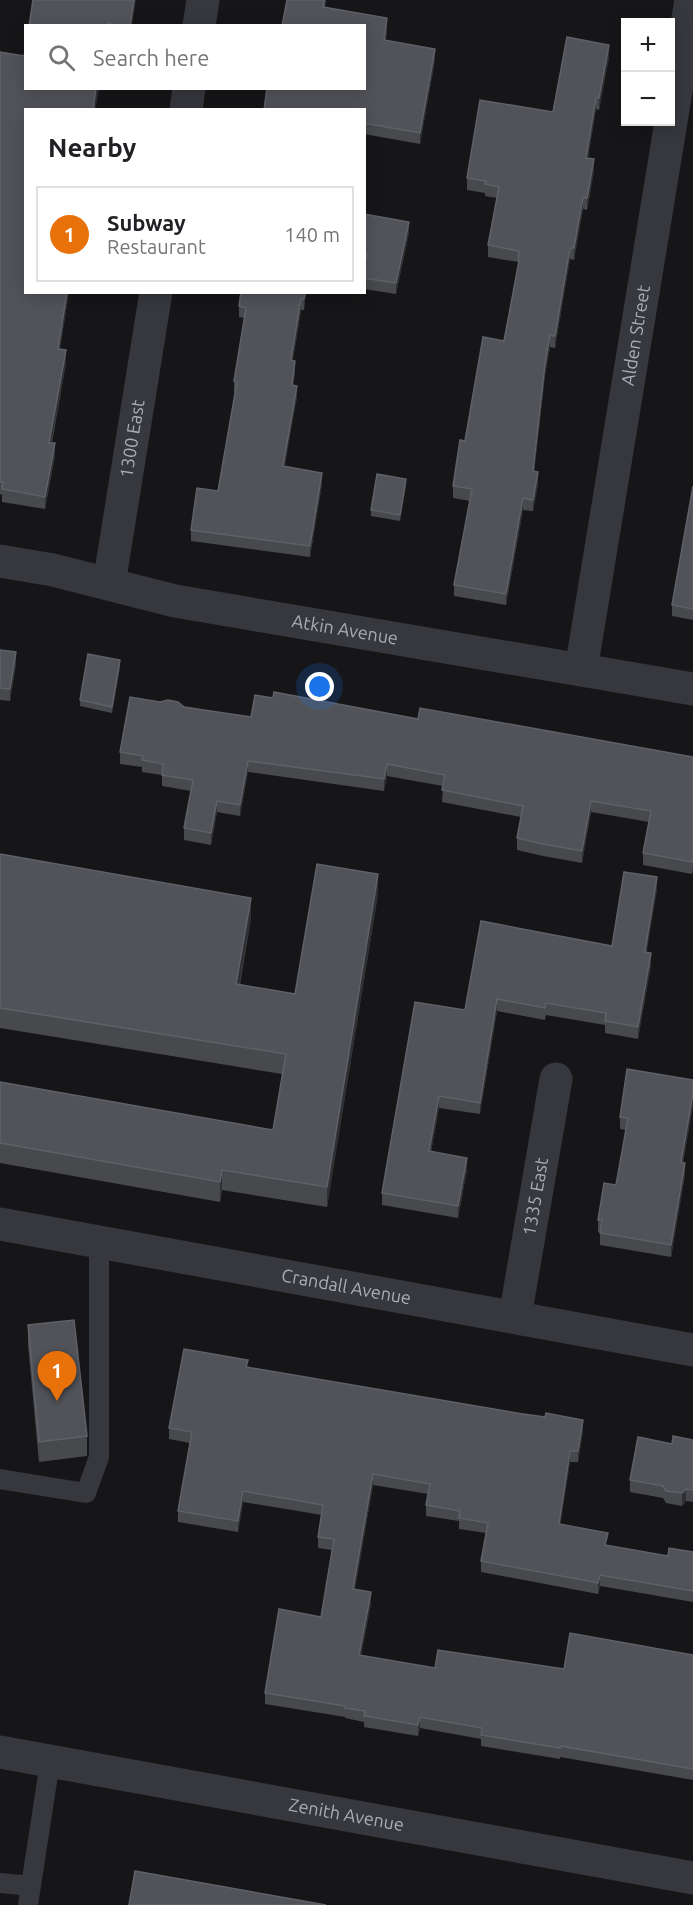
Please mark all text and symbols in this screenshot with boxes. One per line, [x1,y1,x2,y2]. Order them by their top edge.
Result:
map controls [621,18,675,126]
button: + [621,18,675,72]
search box [24,24,366,90]
icon: search [45,41,78,74]
text: Search here [93,45,209,70]
button: − [621,72,675,126]
text: Nearby [48,133,136,162]
text: Subway [107,210,186,235]
text: 1 [64,223,75,246]
text: 140 m [284,223,340,246]
text: Restaurant [107,235,206,258]
street label: Alden Street [617,284,653,387]
street label: 1300 East [115,398,148,479]
street label: Atkin Avenue [291,610,400,648]
your location [305,672,334,701]
street label: 1335 East [518,1156,551,1237]
street label: Crandall Avenue [280,1264,413,1308]
pin: 1 [38,1352,76,1401]
street label: Zenith Avenue [287,1794,406,1834]

